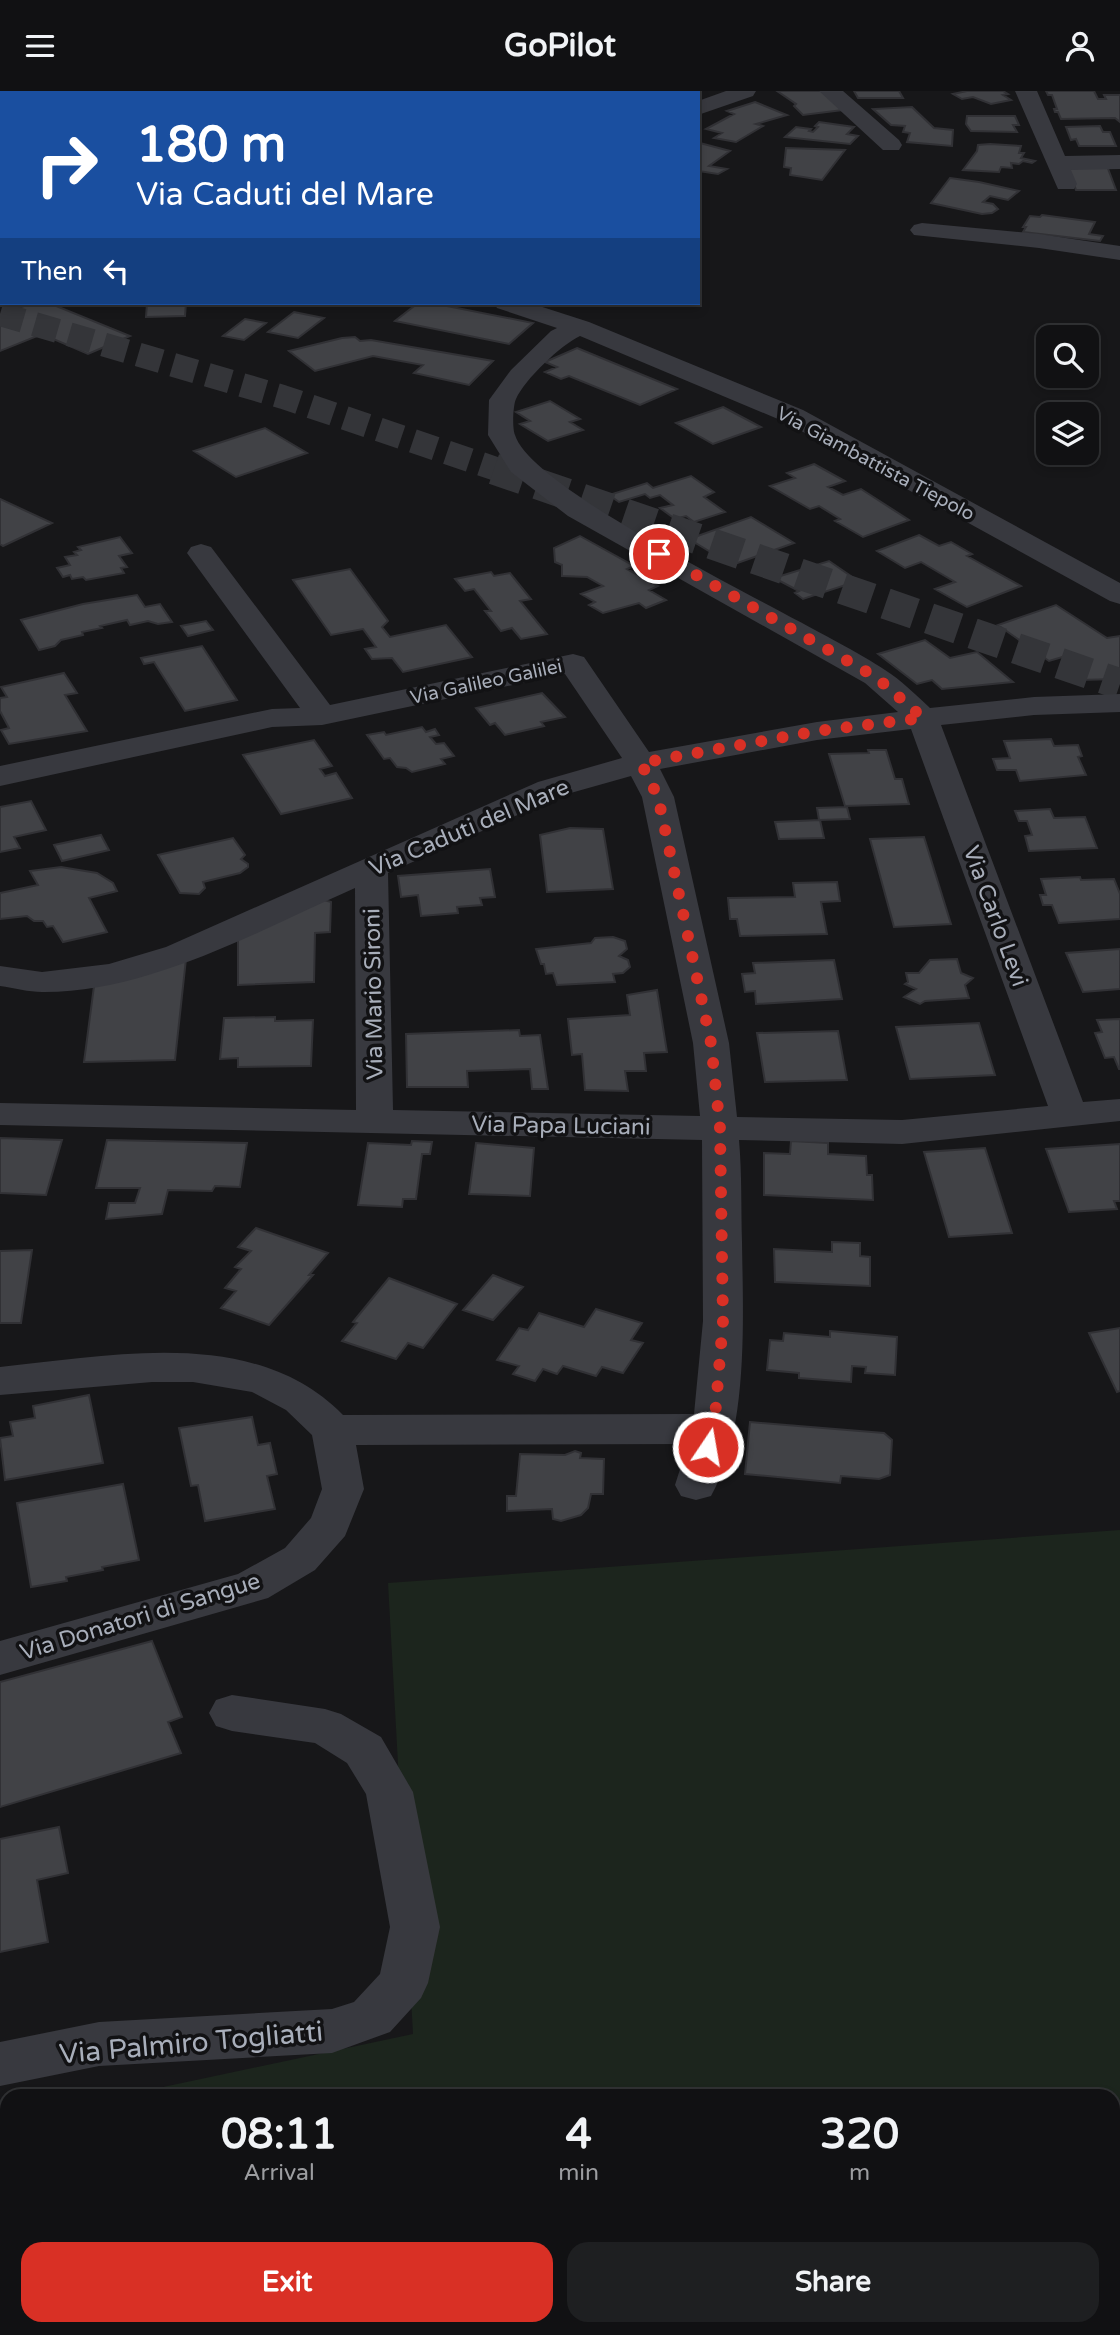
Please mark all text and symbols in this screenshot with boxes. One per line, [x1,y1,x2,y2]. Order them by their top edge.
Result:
icon: menu [21,27,59,65]
text: GoPilot [504,27,616,65]
icon: person [1061,27,1099,65]
text: 180 m [136,116,286,175]
icon: right [21,119,112,210]
text: Via Caduti del Mare [136,176,434,214]
icon: left [97,252,135,290]
text: Then [21,256,83,287]
map controls [1036,325,1099,465]
button: search [1036,325,1099,388]
street label: Via Giambattista Tiepolo [773,402,978,525]
button: layers [1036,402,1099,465]
pin [629,524,689,584]
icon: arrive [640,535,678,573]
street label: Via Galileo Galilei [408,655,564,709]
street label: Via Caduti del Mare [365,773,573,883]
street label: Via Carlo Levi [957,842,1034,991]
street label: Via Mario Sironi [359,908,389,1080]
street label: Via Papa Luciani [471,1110,651,1142]
position arrow [671,1410,745,1484]
street label: Via Donatori di Sangue [17,1567,264,1667]
street label: Via Palmiro Togliatti [58,2015,325,2071]
text: 08:11 [221,2109,337,2160]
text: 4 [565,2109,592,2160]
text: 320 [820,2109,899,2160]
text: Arrival [244,2159,315,2187]
text: min [558,2159,599,2187]
text: m [849,2159,870,2187]
button: Exit [21,2242,553,2322]
button: Share [567,2242,1099,2322]

